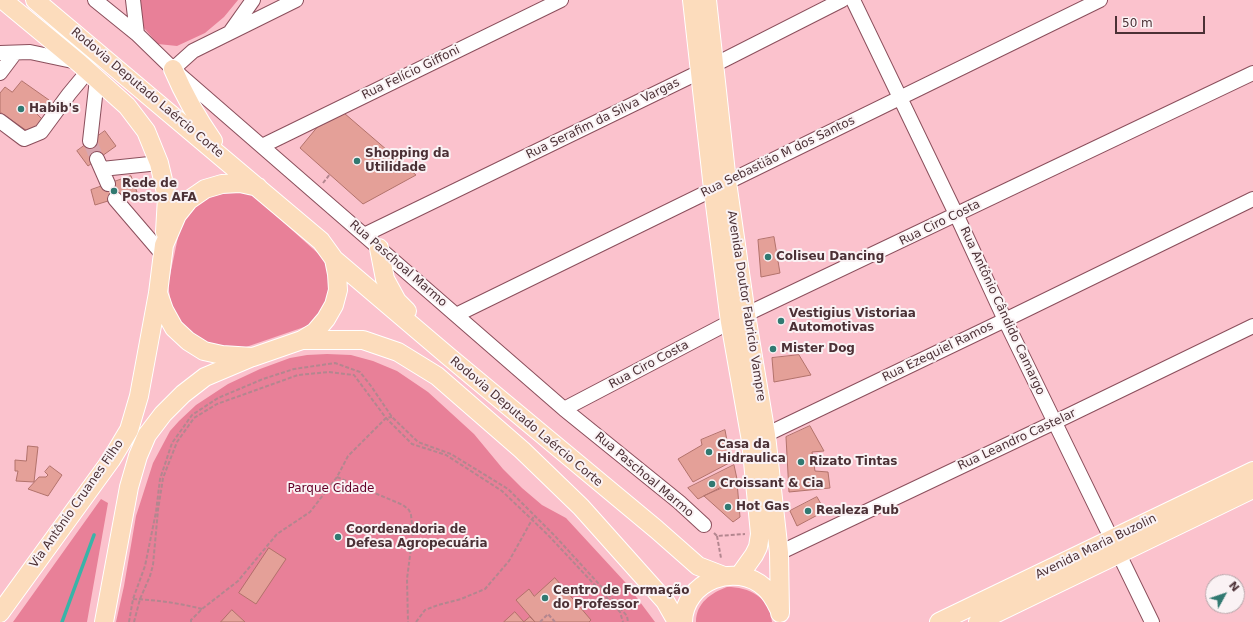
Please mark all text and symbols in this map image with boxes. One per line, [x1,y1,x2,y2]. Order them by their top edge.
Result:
scale bar [1117,8,1207,34]
text: 50 m [1122,16,1153,30]
street label: Rodovia Deputado Laércio Corte [68,25,226,161]
street label: Rua Felício Giffoni [360,43,462,103]
street label: Rua Serafim da Silva Vargas [524,76,682,162]
place label: Habib's [29,102,79,116]
marker: Habib's [16,104,26,114]
street label: Rua Sebastião M dos Santos [699,113,857,201]
place label: Shopping da Utilidade [365,147,450,175]
marker: Shopping da Utilidade [352,156,362,166]
place label: Rede de Postos AFA [122,177,197,205]
marker: Rede de Postos AFA [109,186,119,196]
street label: Rua Ciro Costa [897,197,983,249]
street label: Avenida Doutor Fabricio Vampre [724,210,768,402]
street label: Rua Paschoal Marmo [346,218,450,310]
street label: Rua Antônio Cândido Camargo [957,225,1047,397]
place label: Coliseu Dancing [776,250,884,264]
marker: Coliseu Dancing [763,252,773,262]
place label: Vestigius Vistoriaa Automotivas [789,307,916,335]
marker: Vestigius Vistoriaa Automotivas [776,316,786,326]
street label: Rua Ezequiel Ramos [880,319,996,385]
street label: Rua Ciro Costa [607,338,691,392]
place label: Mister Dog [781,342,855,356]
marker: Mister Dog [768,344,778,354]
street label: Rodovia Deputado Laércio Corte [447,354,605,490]
street label: Rua Leandro Castelar [956,406,1078,474]
street label: Rua Paschoal Marmo [592,430,696,520]
street label: Via Antônio Cruanes Filho [27,437,127,571]
place label: Casa da Hidraulica [717,438,786,466]
marker: Casa da Hidraulica [704,447,714,457]
place label: Rizato Tintas [809,455,897,469]
marker: Rizato Tintas [796,457,806,467]
place label: Croissant & Cia [720,477,824,491]
marker: Croissant & Cia [707,479,717,489]
park label: Parque Cidade [288,482,374,496]
place label: Hot Gas [736,500,789,514]
marker: Hot Gas [723,502,733,512]
place label: Realeza Pub [816,504,899,518]
marker: Realeza Pub [803,506,813,516]
street label: Avenida Maria Buzolin [1033,511,1159,583]
place label: Coordenadoria de Defesa Agropecuária [346,523,488,551]
marker: Coordenadoria de Defesa Agropecuária [333,532,343,542]
north arrow [1205,574,1245,614]
text: N [1226,579,1242,594]
place label: Centro de Formação do Professor [553,584,689,612]
marker: Centro de Formação do Professor [540,593,550,603]

